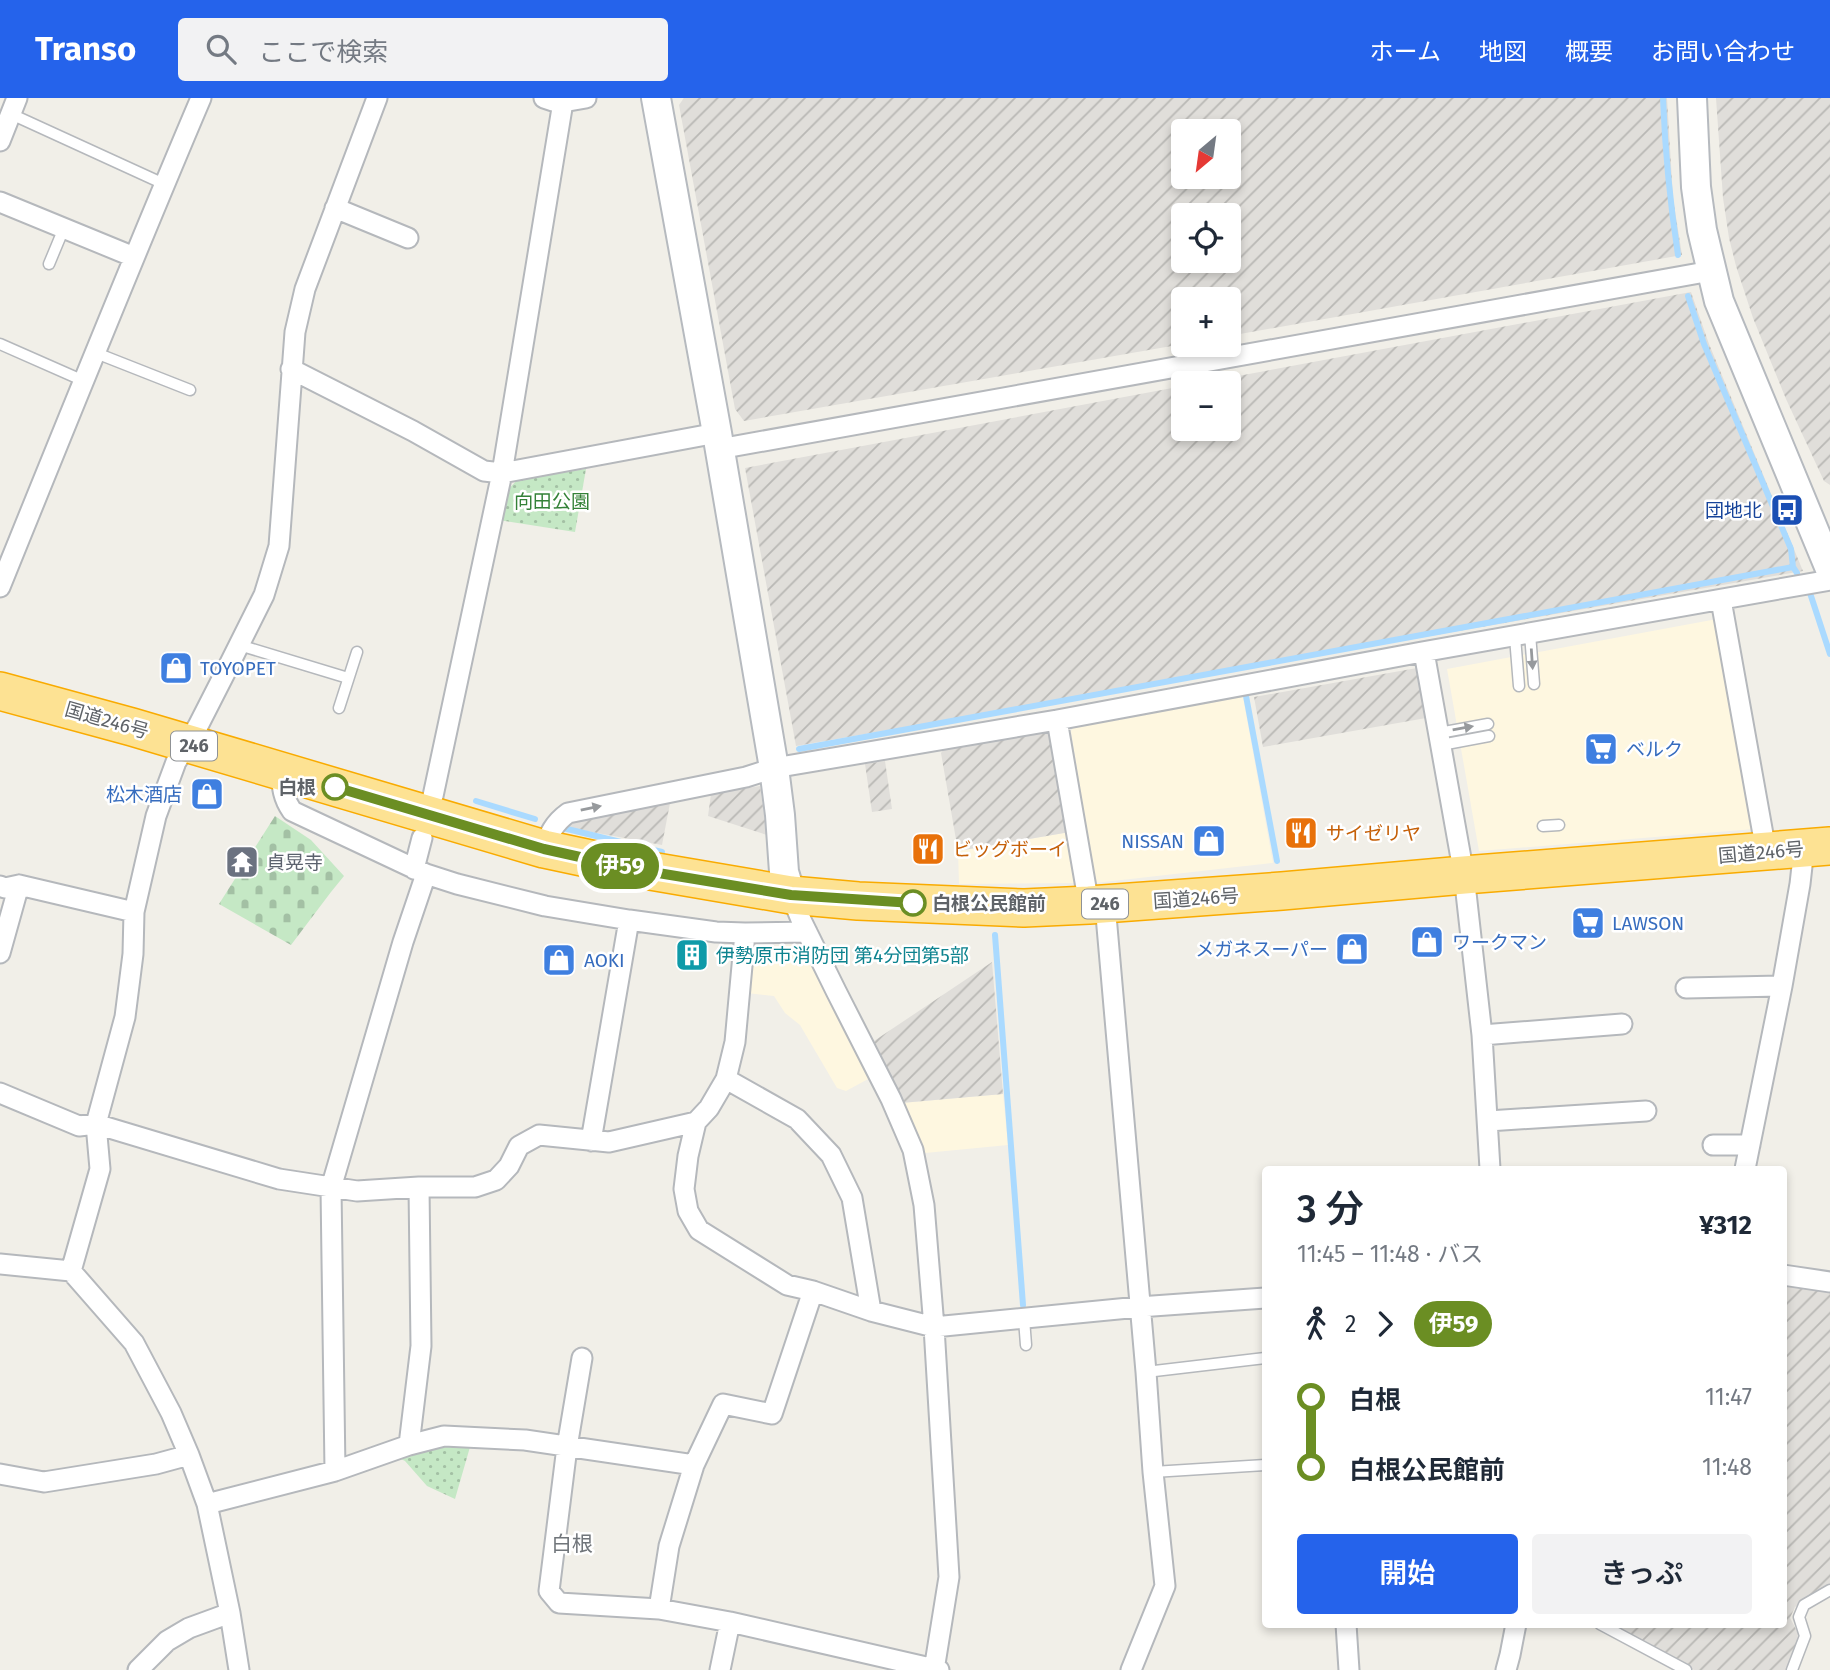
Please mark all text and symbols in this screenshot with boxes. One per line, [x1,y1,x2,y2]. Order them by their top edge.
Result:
search box [178,18,668,81]
text: Transo [35,29,136,69]
icon: search [202,30,240,68]
text: ここで検索 [258,37,388,68]
text: ホーム [1370,38,1441,66]
text: 地図 [1479,38,1527,66]
text: 概要 [1565,38,1613,66]
text: お問い合わせ [1651,38,1795,66]
north arrow [1171,119,1241,189]
map controls [1171,119,1241,441]
button: locate [1171,203,1241,273]
button: + [1171,287,1241,357]
button: − [1171,371,1241,441]
park label: 向田公園 [514,490,590,513]
bus stop icon: 団地北 [1768,491,1806,529]
place label: 団地北 [1705,499,1762,522]
one-way arrow [1527,648,1538,670]
shop icon: TOYOPET [157,649,195,687]
place label: TOYOPET [200,657,276,680]
street label: 国道246号 [62,698,151,743]
one-way arrow [1452,722,1474,733]
supermarket icon: ベルク [1582,730,1620,768]
road number: 246 [171,732,217,760]
place label: ベルク [1626,738,1683,761]
marker: 白根 [322,774,348,800]
shop icon: 松木酒店 [188,775,226,813]
place label: 白根 [278,776,316,799]
place label: 松木酒店 [106,783,182,806]
one-way arrow [580,802,602,813]
restaurant icon: サイゼリヤ [1282,814,1320,852]
shop icon: NISSAN [1190,822,1228,860]
place label: サイゼリヤ [1326,822,1421,845]
restaurant icon: ビッグボーイ [909,830,947,868]
place label: NISSAN [1121,830,1184,853]
street label: 国道246号 [1717,837,1805,868]
place label: ビッグボーイ [953,838,1067,861]
temple icon: 貞晃寺 [223,843,261,881]
line badge: 伊59 [580,843,660,889]
place label: 貞晃寺 [266,851,323,874]
text: 伊59 [595,852,645,880]
street label: 国道246号 [1152,884,1240,913]
marker: 白根公民館前 [900,890,926,916]
road number: 246 [1082,890,1128,918]
place label: 白根公民館前 [932,892,1046,915]
supermarket icon: LAWSON [1569,904,1607,942]
place label: LAWSON [1612,912,1684,935]
shop icon: ワークマン [1408,923,1446,961]
shop icon: メガネスーパー [1333,930,1371,968]
place label: ワークマン [1452,931,1547,954]
building icon: 伊勢原市消防団 第4分団第5部 [673,936,711,974]
place label: メガネスーパー [1195,938,1328,961]
shop icon: AOKI [540,941,578,979]
place label: 伊勢原市消防団 第4分団第5部 [716,944,969,967]
place label: AOKI [584,949,625,972]
text: 3 分 [1297,1186,1364,1232]
text: ¥312 [1699,1210,1752,1241]
text: 11:45 – 11:48 · バス [1297,1240,1483,1268]
icon: walk [1297,1305,1335,1343]
icon: forward [1366,1305,1404,1343]
text: 2 [1345,1310,1356,1338]
text: 伊59 [1428,1310,1478,1338]
text: 11:47 [1705,1383,1752,1411]
text: 白根 [1349,1385,1401,1416]
text: 11:48 [1702,1453,1752,1481]
text: 白根公民館前 [1349,1455,1505,1486]
district label: 白根 [551,1531,593,1557]
button: 開始 [1297,1534,1518,1614]
button: きっぷ [1532,1534,1752,1614]

